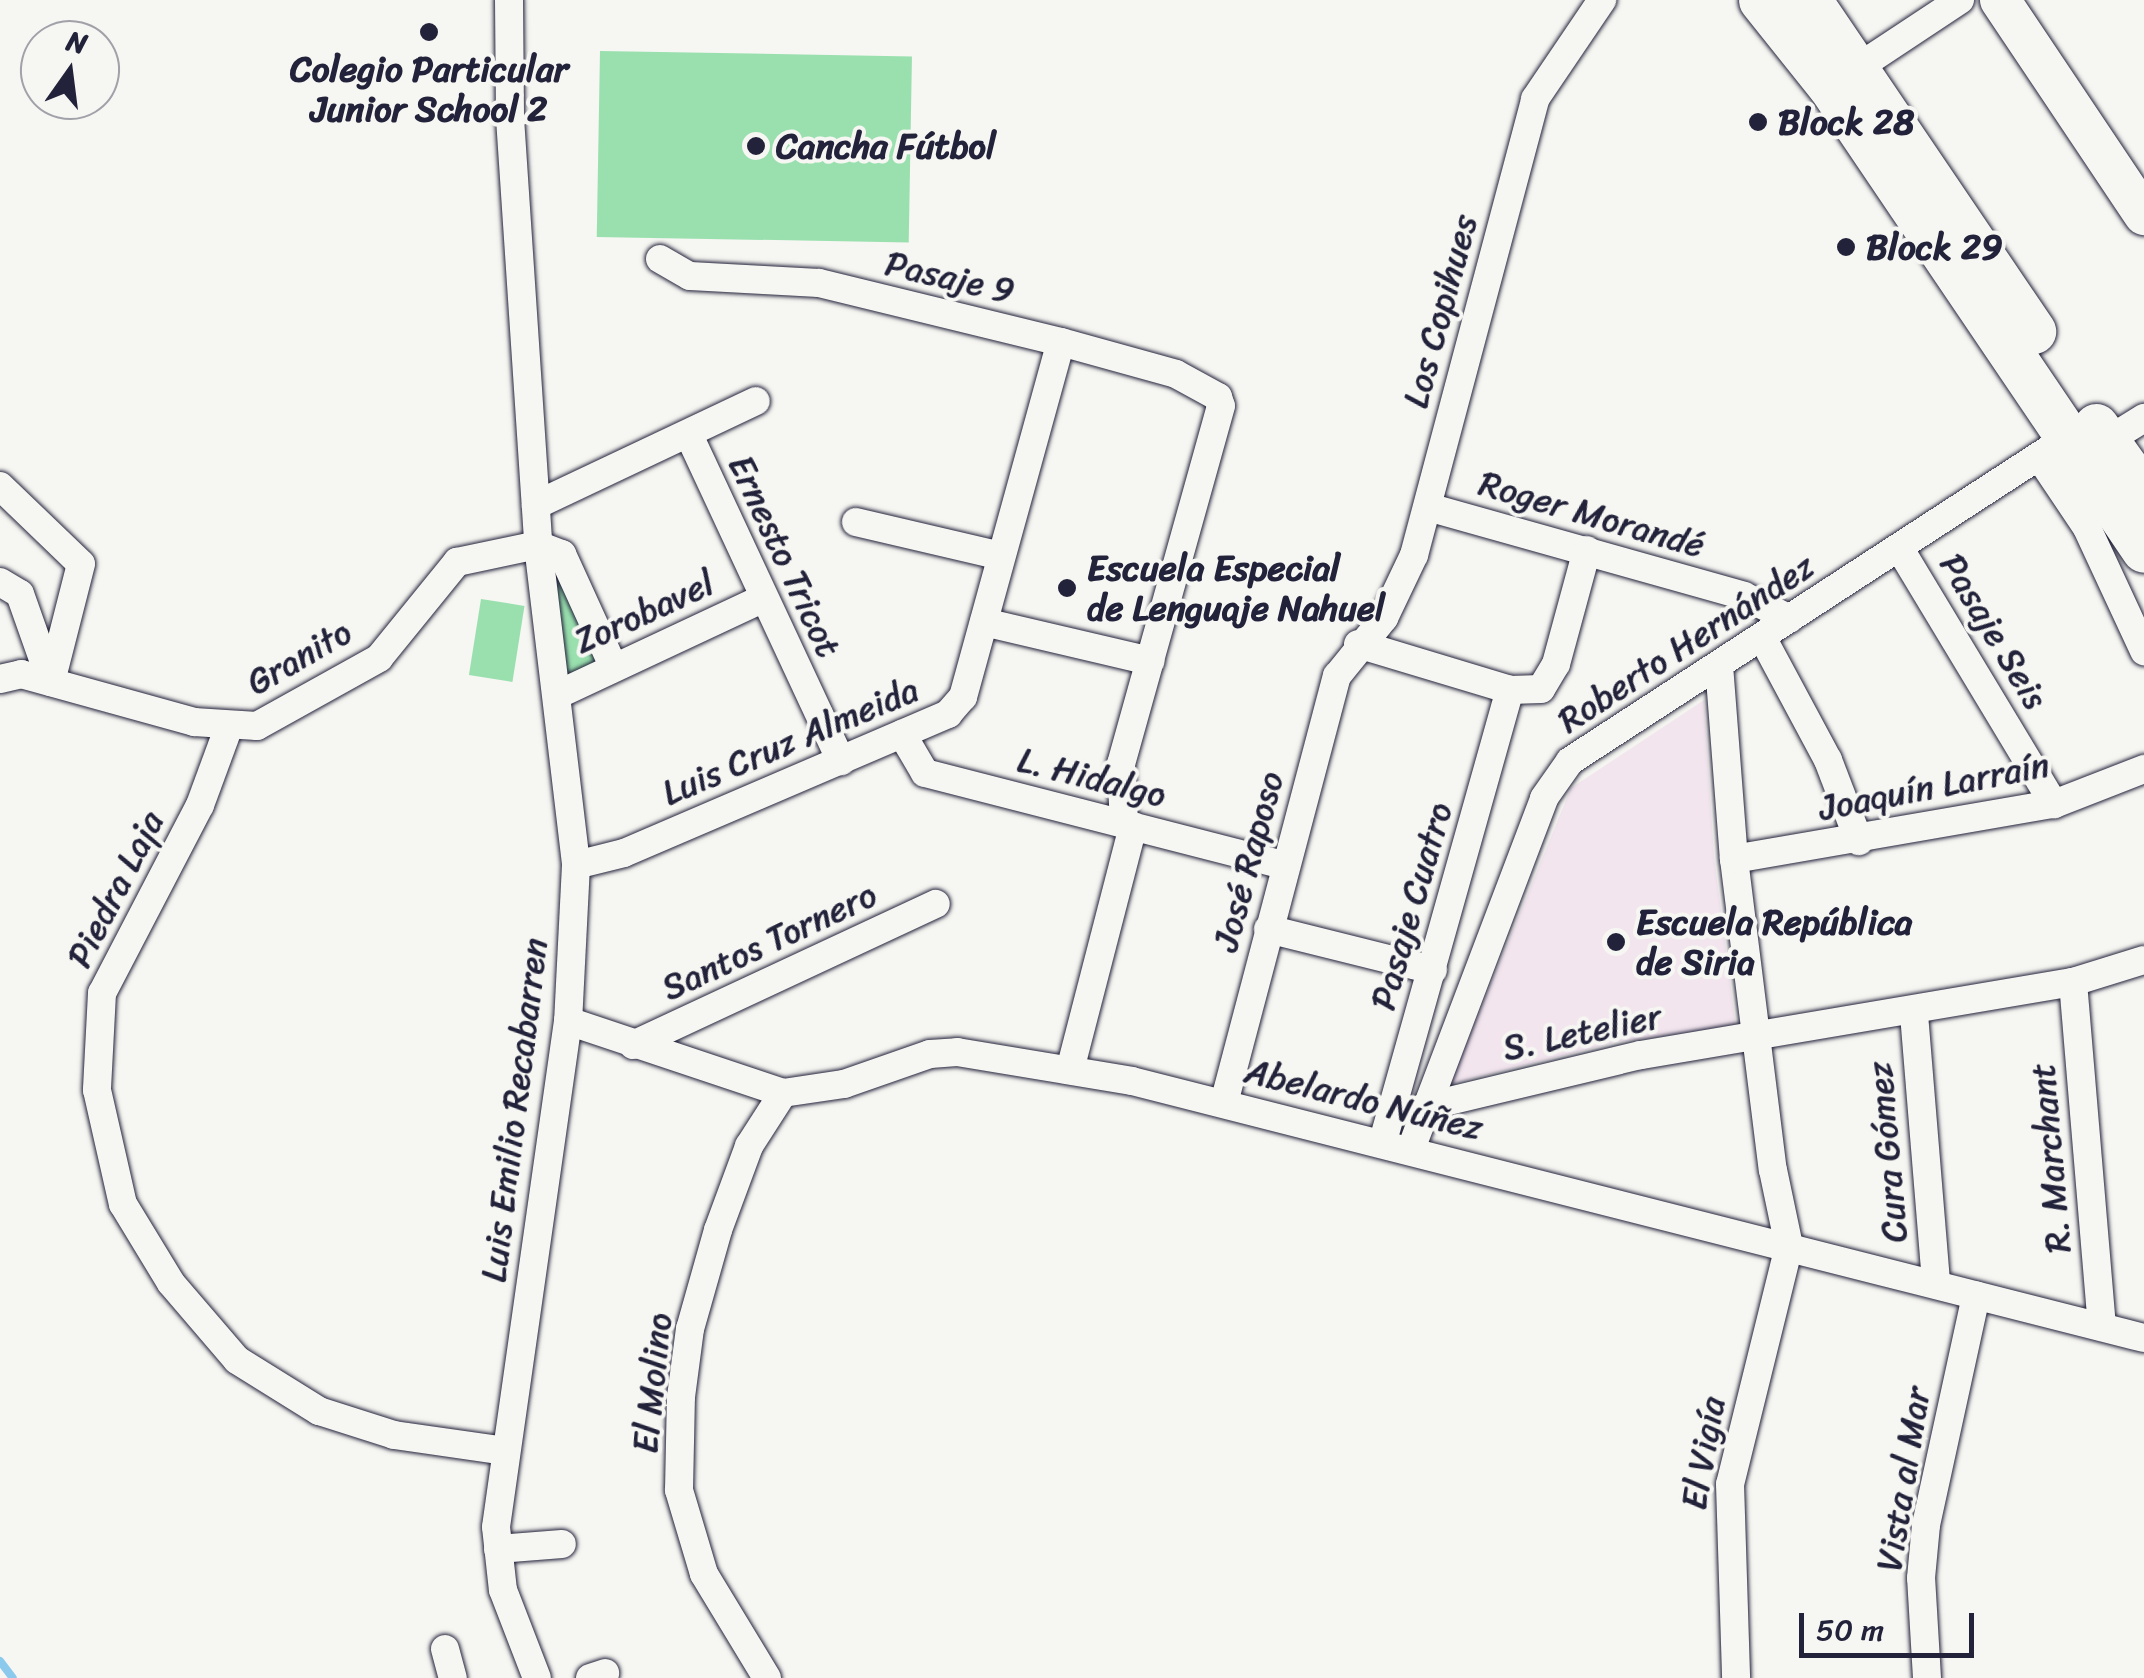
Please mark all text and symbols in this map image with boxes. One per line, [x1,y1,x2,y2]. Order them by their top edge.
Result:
text: N [62,16,92,68]
north arrow [20,20,120,120]
marker: Colegio Particular Junior School 2 [418,21,440,43]
place label: Colegio Particular Junior School 2 [290,48,568,130]
place label: Block 28 [1778,101,1914,143]
marker: Block 28 [1747,111,1769,133]
place label: Cancha Fútbol [776,125,996,167]
marker: Cancha Fútbol [745,135,767,157]
street label: Los Copihues [1394,211,1486,411]
place label: Block 29 [1866,226,2003,268]
marker: Block 29 [1835,236,1857,258]
street label: Pasaje 9 [881,242,1019,312]
street label: Ernesto Tricot [720,449,850,663]
street label: Roger Morandé [1475,462,1709,566]
street label: Roberto Hernández [1550,545,1822,741]
street label: Pasaje Seis [1931,545,2057,717]
place label: Escuela Especial de Lenguaje Nahuel [1087,547,1383,629]
street label: Zorobavel [567,561,721,663]
marker: Escuela Especial de Lenguaje Nahuel [1056,577,1078,599]
street label: Granito [239,610,359,704]
street label: Luis Cruz Almeida [656,668,924,814]
street label: L. Hidalgo [1014,738,1170,816]
street label: Joaquín Larraín [1815,743,2053,829]
street label: José Raposo [1204,766,1292,956]
street label: Pasaje Cuatro [1361,797,1461,1015]
street label: Piedra Laja [57,803,173,975]
street label: Santos Tornero [655,873,883,1009]
place label: Escuela República de Siria [1636,901,1912,983]
marker: Escuela República de Siria [1605,931,1627,953]
street label: Luis Emilio Recabarren [472,935,556,1285]
street label: S. Letelier [1499,995,1665,1069]
street label: Abelardo Núñez [1241,1049,1487,1149]
street label: Cura Gómez [1858,1059,1916,1245]
street label: R. Marchant [2021,1062,2079,1254]
street label: El Molino [624,1311,680,1455]
street label: Vista al Mar [1868,1384,1938,1574]
street label: El Vigía [1672,1393,1734,1513]
scale bar [1804,1593,1979,1655]
text: 50 m [1816,1603,1884,1657]

